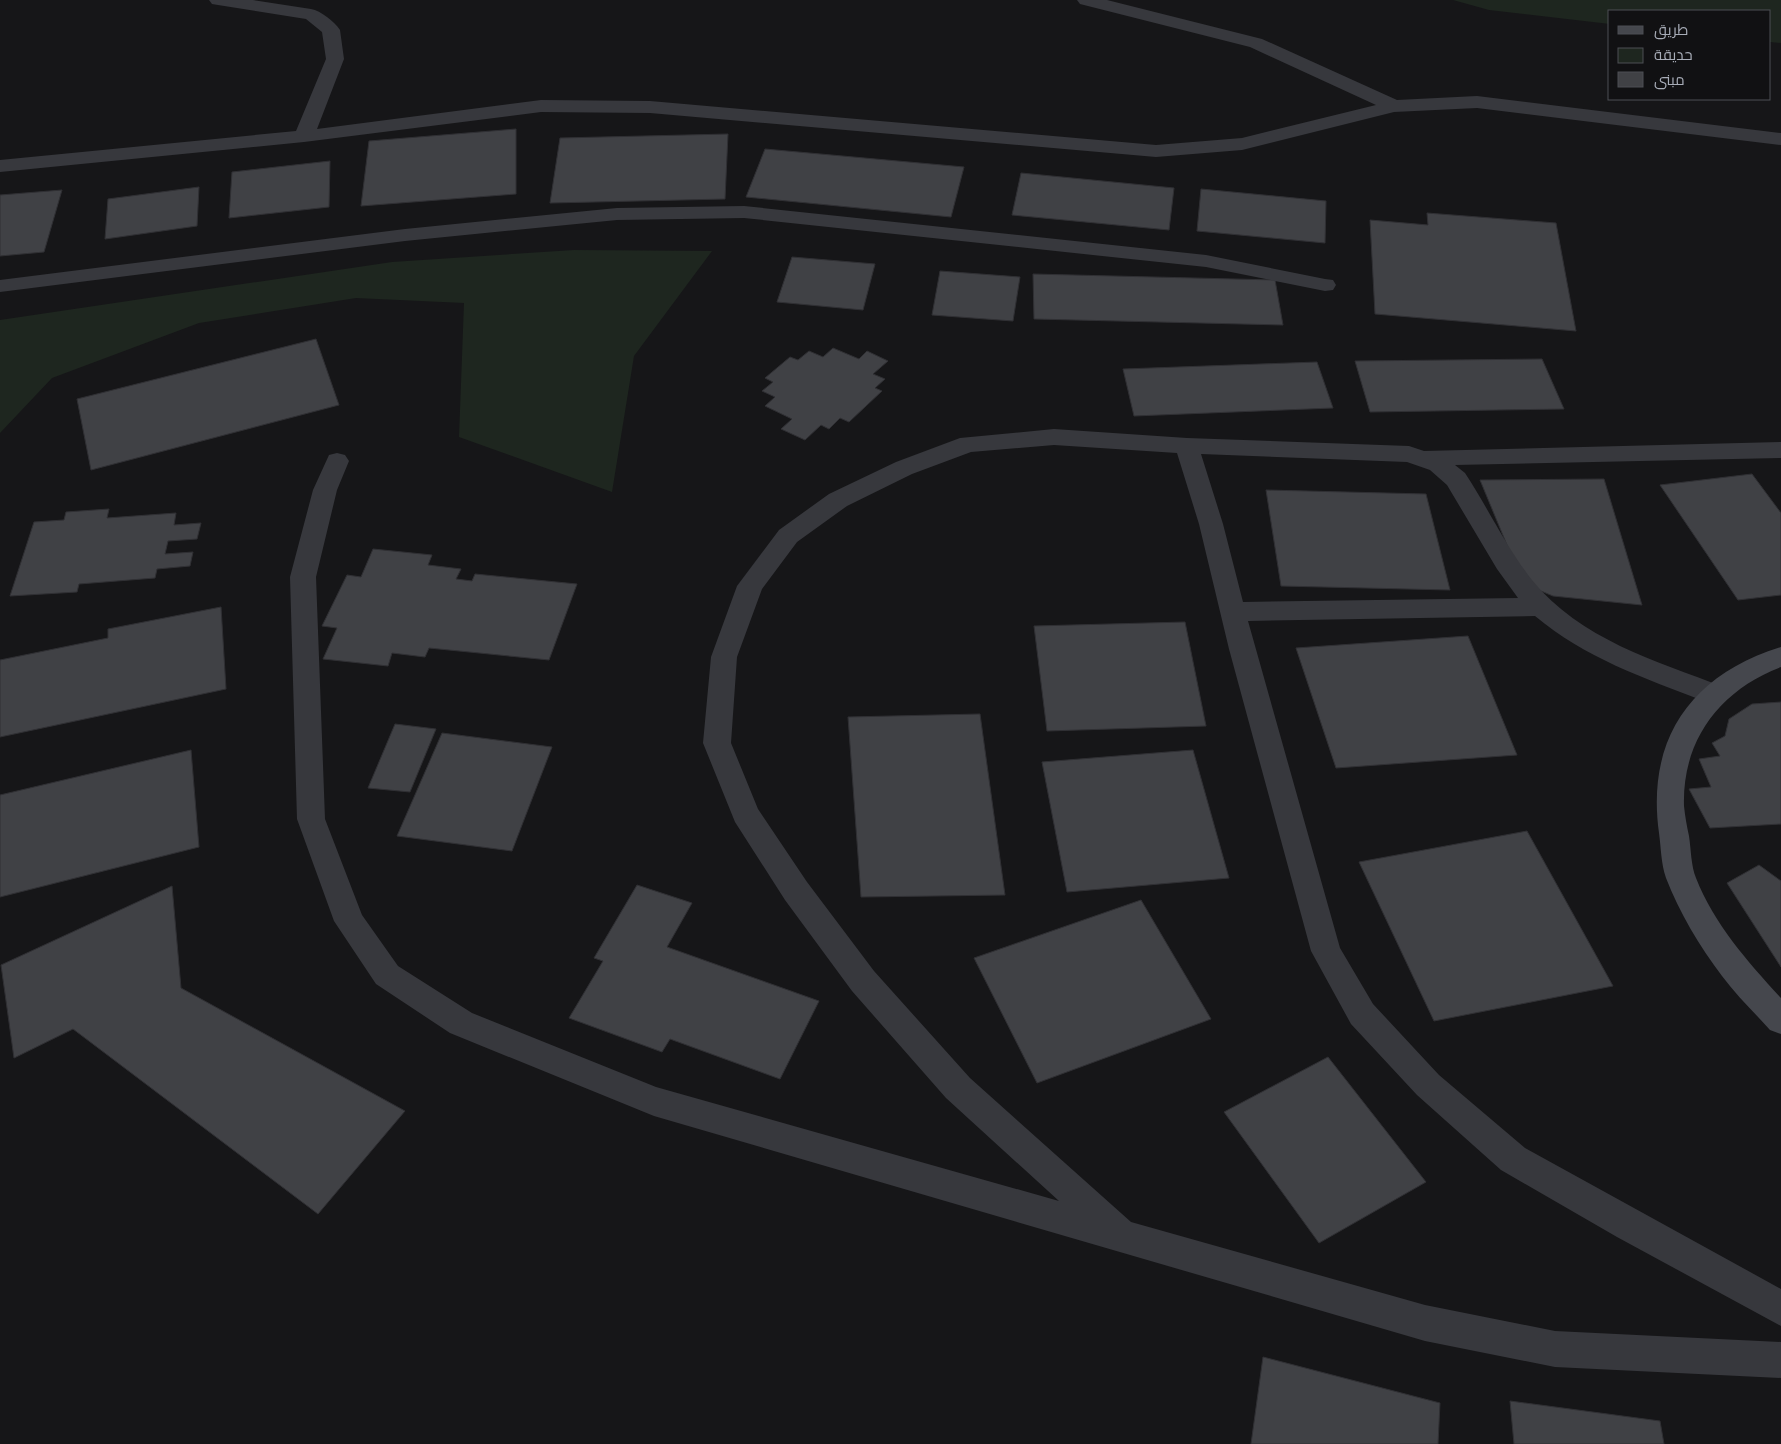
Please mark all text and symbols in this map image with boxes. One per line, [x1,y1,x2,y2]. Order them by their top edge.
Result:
legend [1608,10,1771,100]
text: طريق [1654,20,1688,40]
text: حديقة [1654,45,1693,65]
text: مبنى [1654,70,1685,90]

